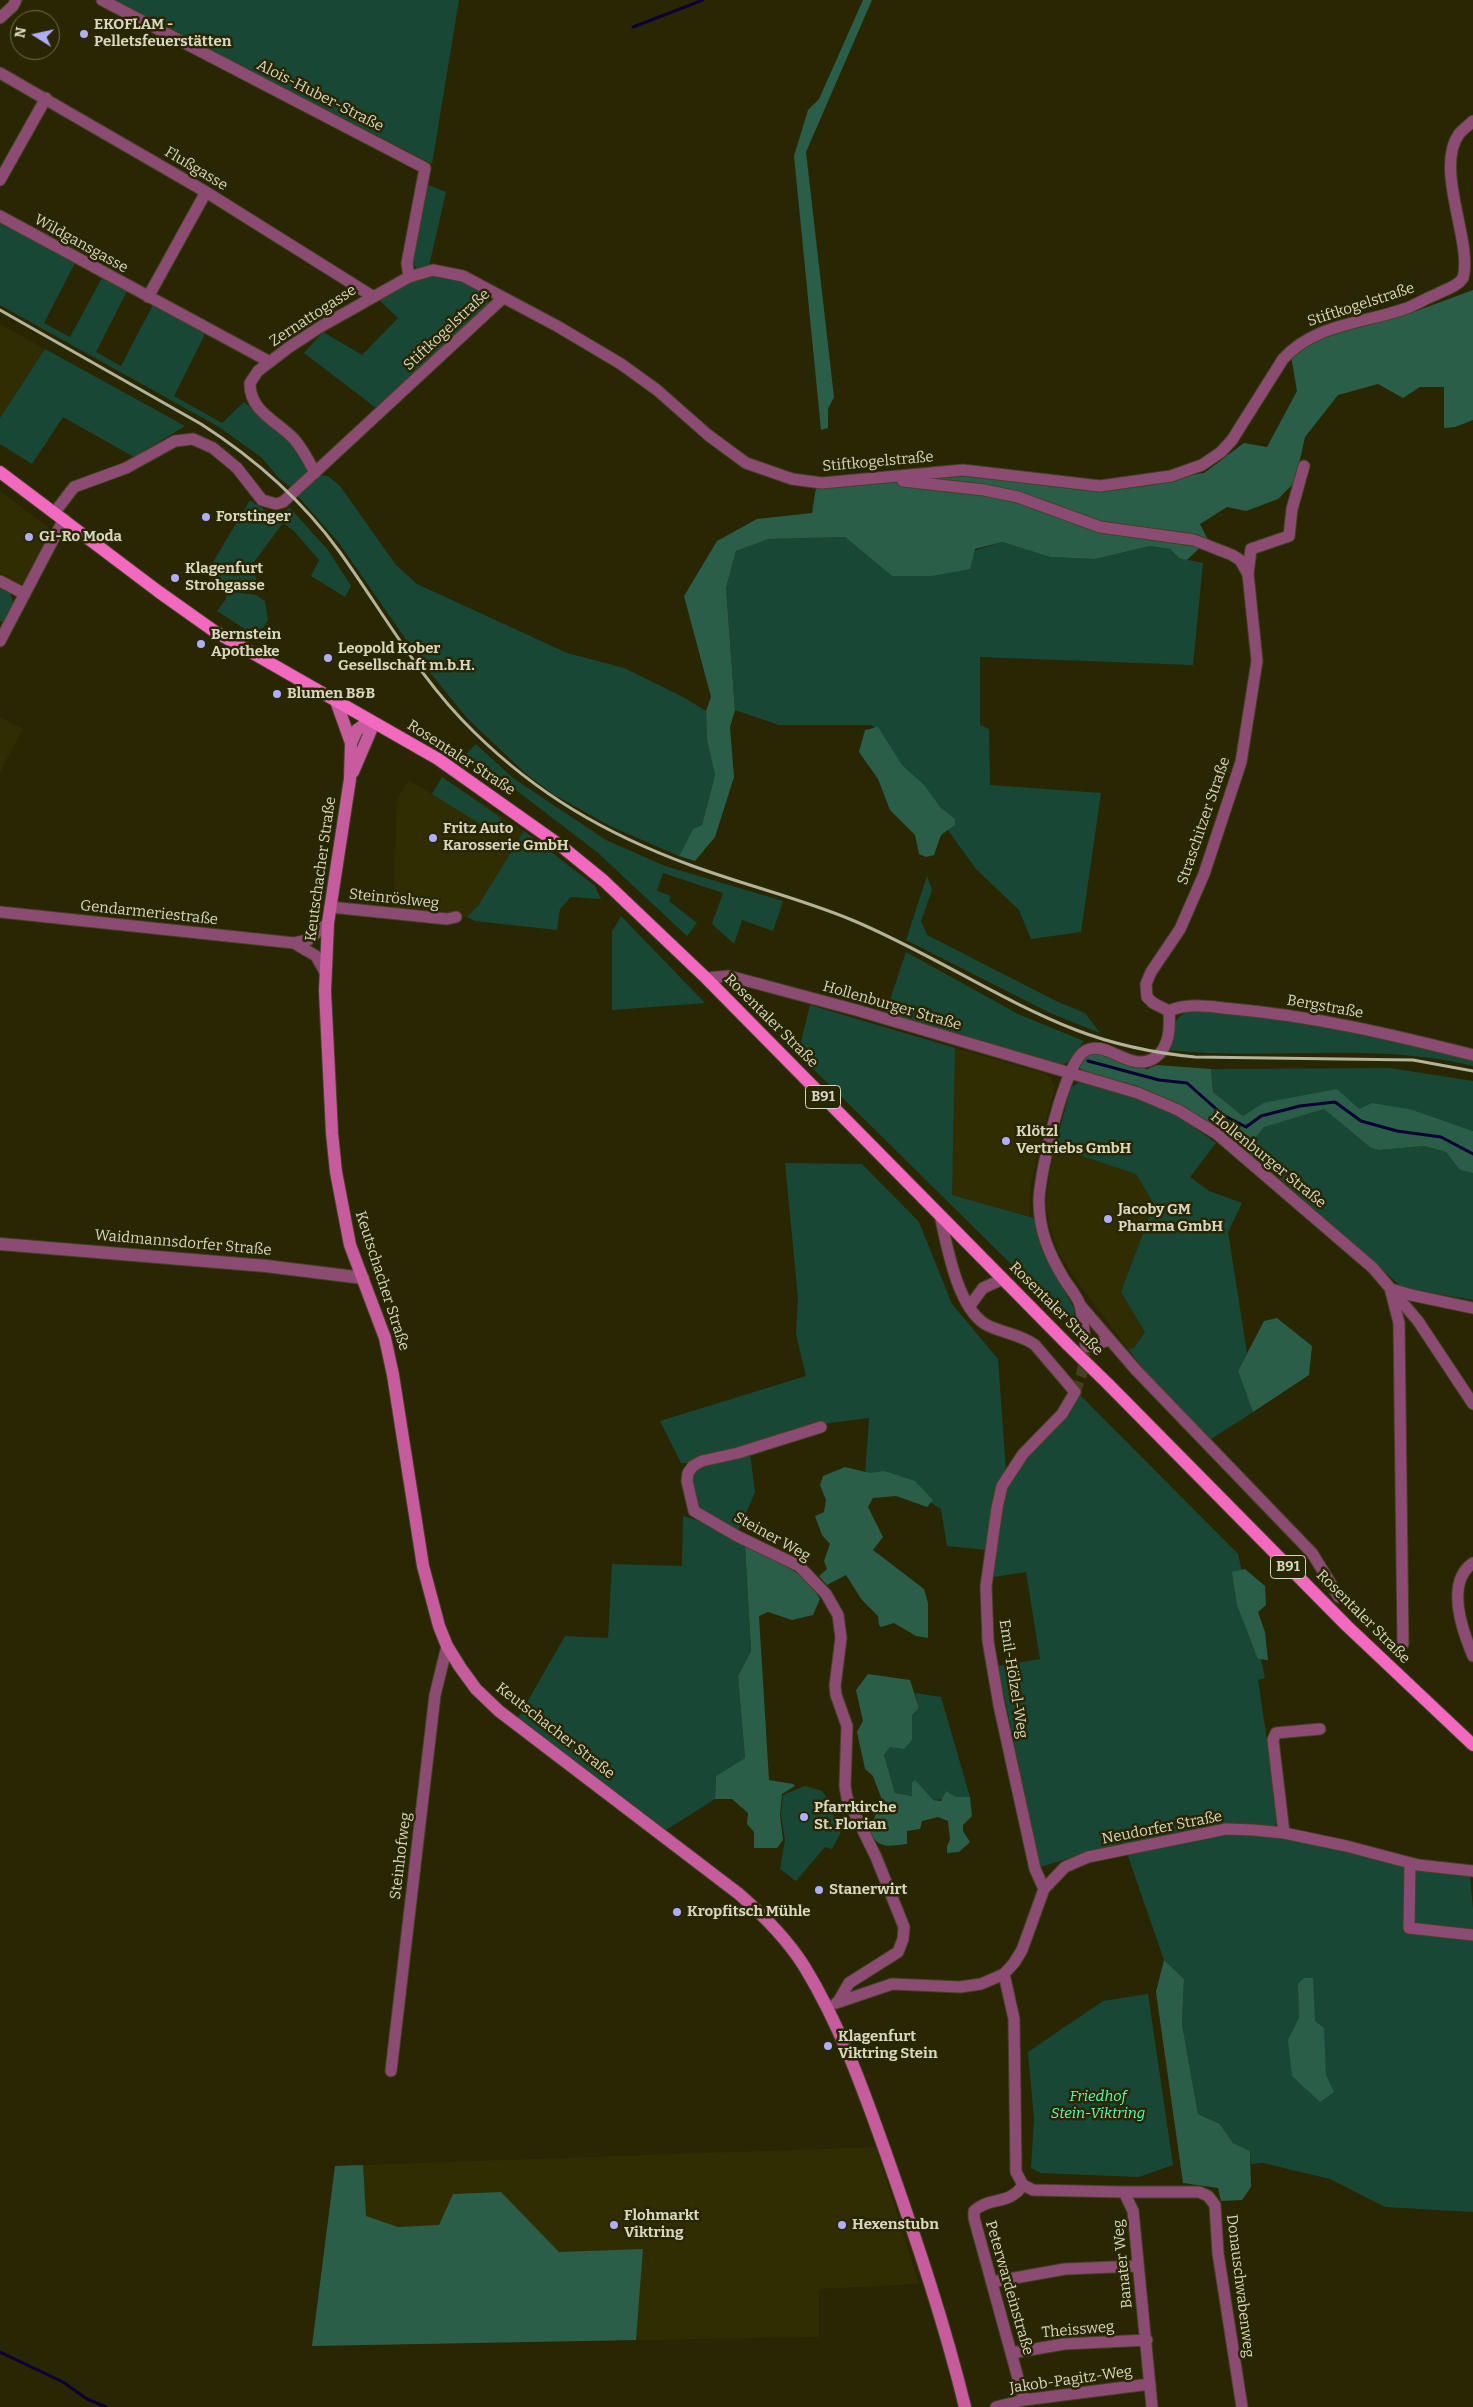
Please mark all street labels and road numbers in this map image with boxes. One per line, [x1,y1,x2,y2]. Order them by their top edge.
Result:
street label: Alois-Huber-Straße [254,56,386,136]
street label: Flußgasse [161,143,231,195]
street label: Wildgansgasse [31,211,131,277]
street label: Stiftkogelstraße [1305,279,1417,331]
street label: Zernattogasse [266,281,360,351]
street label: Stiftkogelstraße [400,285,494,375]
street label: Stiftkogelstraße [822,448,934,476]
street label: Rosentaler Straße [404,716,518,800]
street label: Straschitzer Straße [1174,755,1234,887]
street label: Keutschacher Straße [302,796,340,942]
street label: Steinröslweg [348,885,440,913]
street label: Gendarmeriestraße [79,897,219,929]
street label: Rosentaler Straße [720,970,822,1072]
street label: Hollenburger Straße [821,978,963,1034]
street label: Bergstraße [1285,991,1365,1023]
road number: B91 [806,1086,840,1108]
street label: Hollenburger Straße [1207,1108,1329,1212]
street label: Keutschacher Straße [351,1209,413,1353]
street label: Waidmannsdorfer Straße [94,1226,272,1260]
street label: Rosentaler Straße [1005,1258,1107,1360]
street label: Steiner Weg [731,1509,813,1565]
road number: B91 [1270,1555,1306,1578]
street label: Rosentaler Straße [1312,1566,1414,1668]
street label: Emil-Hölzel-Weg [995,1618,1031,1740]
street label: Keutschacher Straße [492,1679,618,1783]
street label: Neudorfer Straße [1100,1807,1224,1849]
street label: Steinhofweg [387,1811,415,1901]
street label: Donauschwabenweg [1222,2213,1258,2359]
street label: Peterwardeinstraße [981,2219,1037,2357]
street label: Banater Weg [1109,2219,1137,2309]
street label: Theissweg [1041,2318,1115,2342]
street label: Jakob-Pagitz-Weg [1008,2362,1134,2398]

